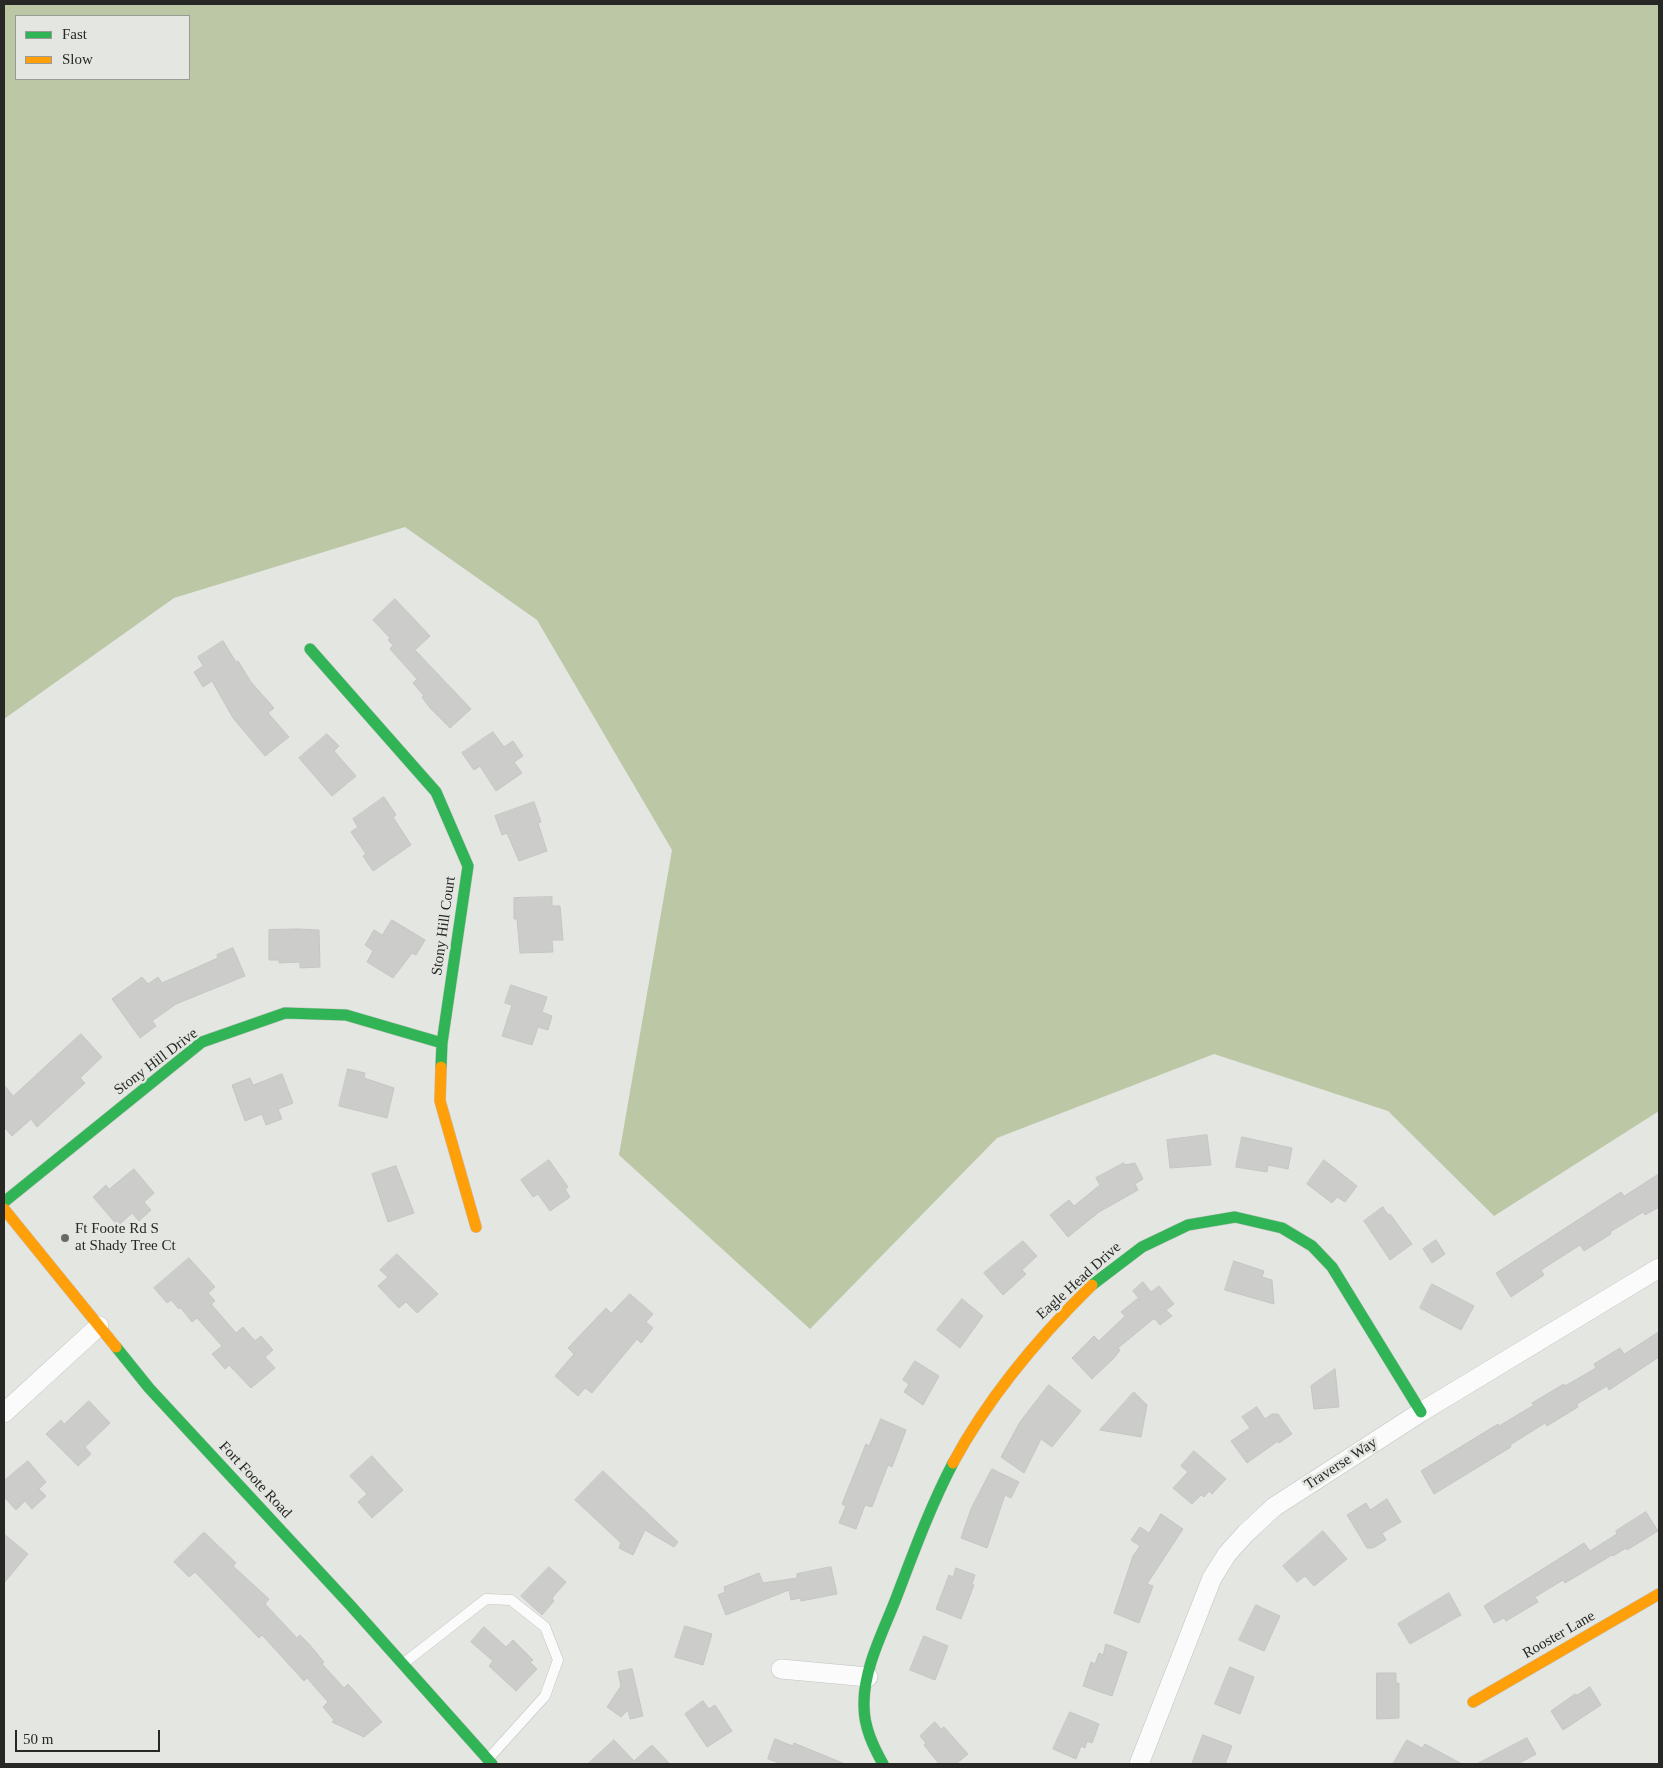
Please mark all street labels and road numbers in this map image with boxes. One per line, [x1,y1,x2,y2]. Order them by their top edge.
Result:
street label: Stony Hill Court [428,875,460,977]
street label: Stony Hill Drive [111,1025,201,1099]
street label: Eagle Head Drive [1033,1238,1125,1324]
street label: Traverse Way [1301,1434,1381,1494]
street label: Fort Foote Road [215,1438,295,1522]
street label: Rooster Lane [1520,1607,1598,1663]

